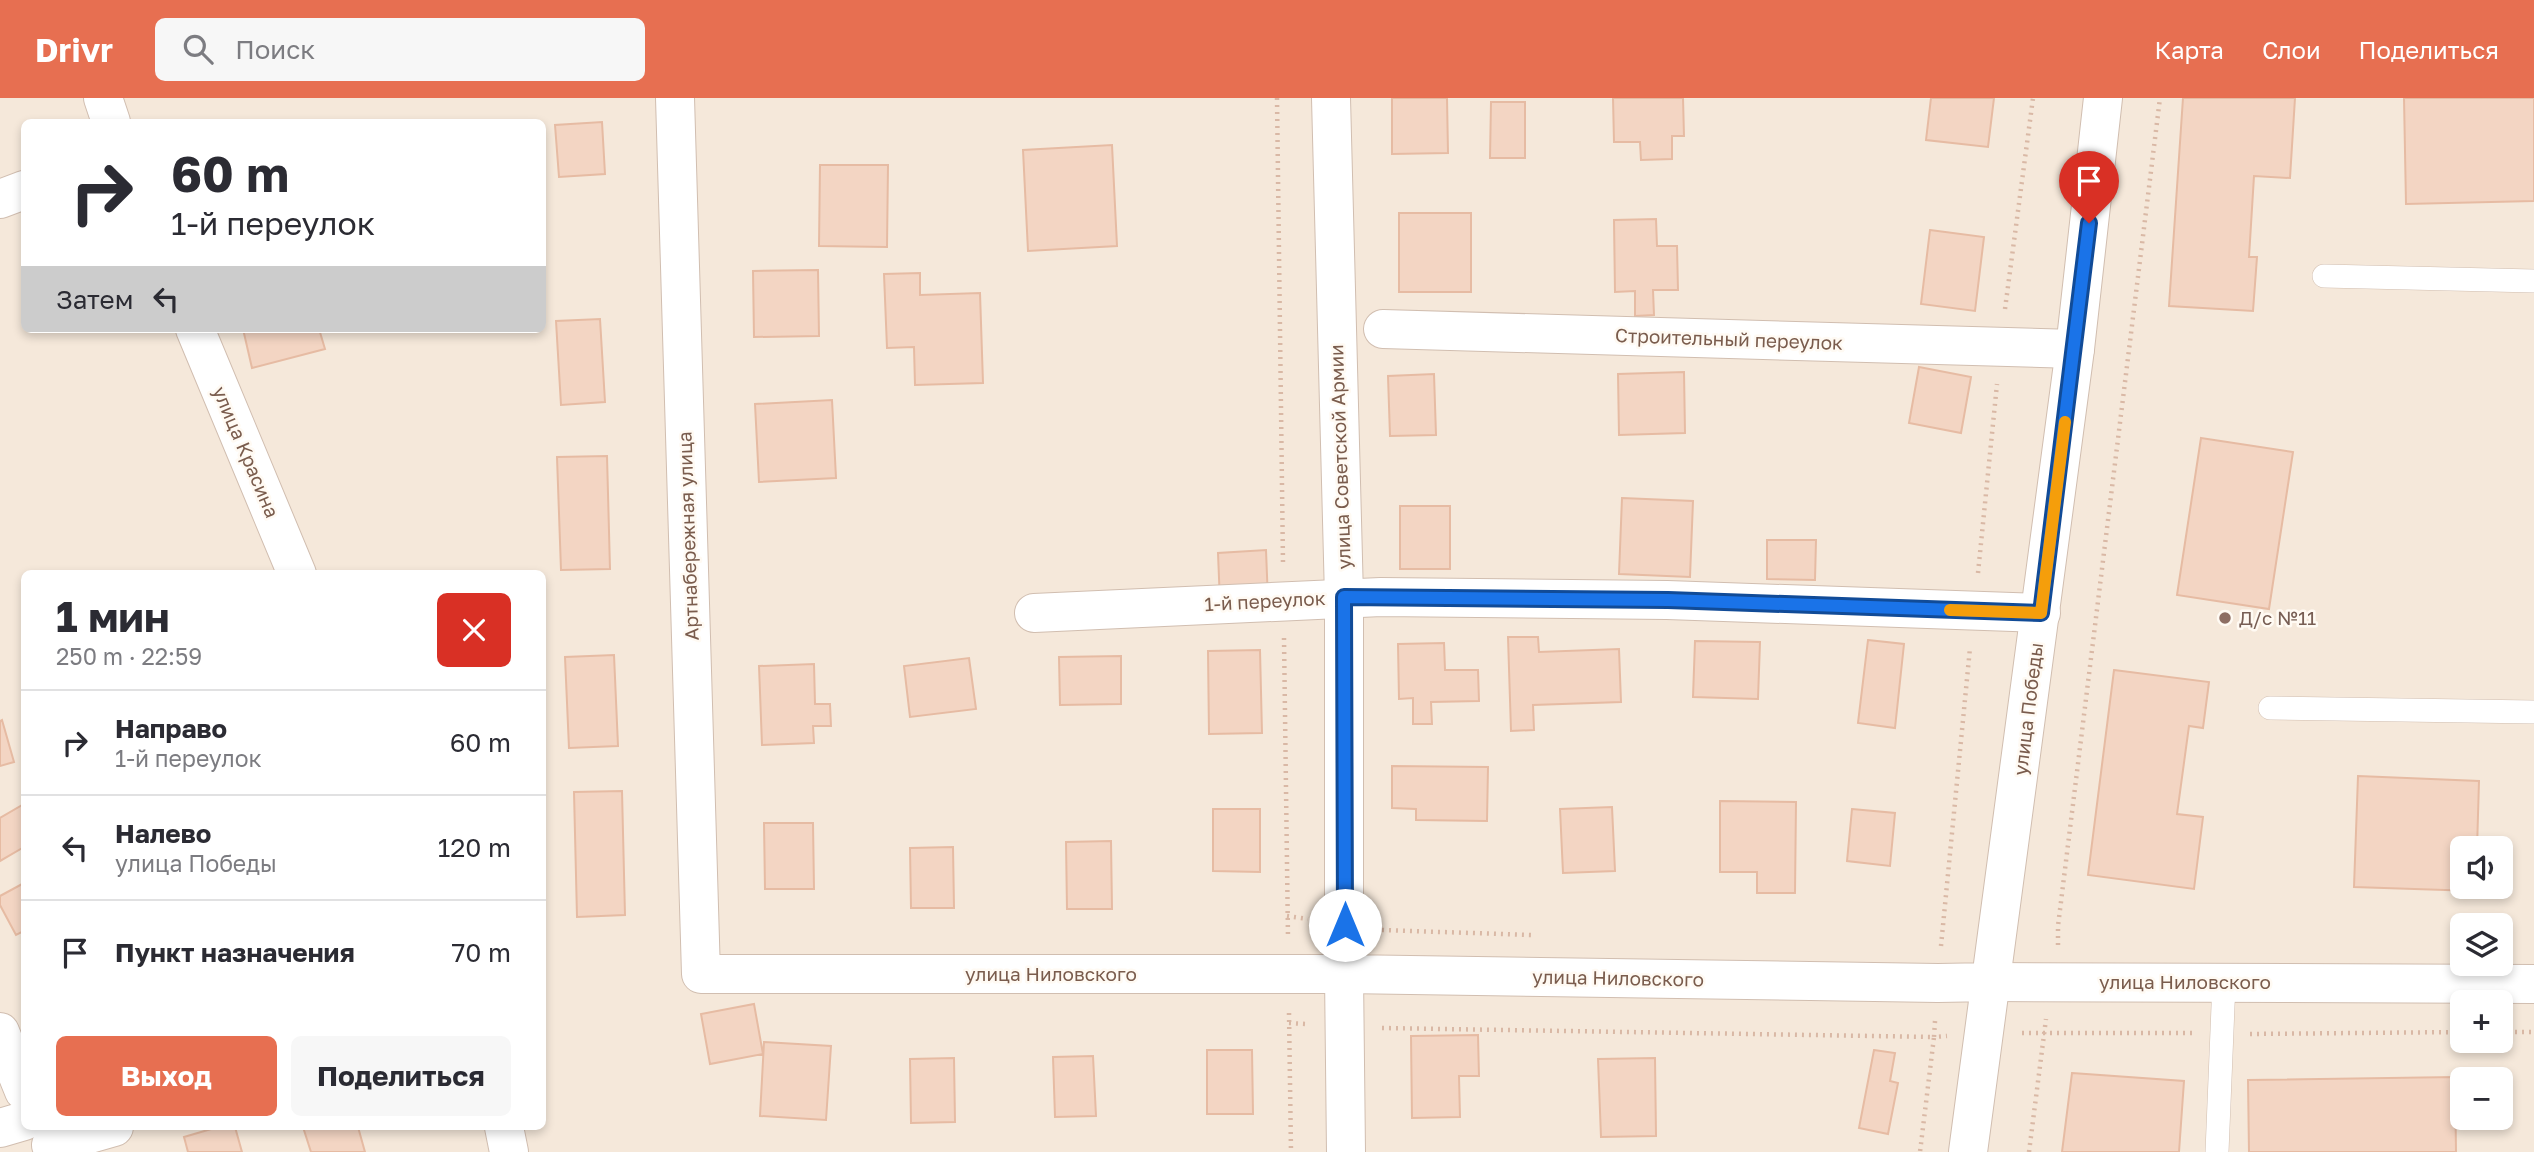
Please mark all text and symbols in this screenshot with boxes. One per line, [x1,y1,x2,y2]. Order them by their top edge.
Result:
search box [155,18,645,81]
text: Drivr [35,30,113,69]
icon: search [179,30,217,68]
text: Поиск [235,34,315,65]
text: Карта [2154,35,2224,64]
text: Слои [2262,35,2321,64]
text: Поделиться [2359,35,2499,64]
text: 60 m [171,144,289,203]
icon: right [56,147,147,238]
pin [2059,151,2119,223]
icon: arrive [2070,162,2108,200]
text: 1-й переулок [171,204,375,242]
icon: left [147,280,185,318]
text: Затем [56,284,133,315]
street label: Строительный переулок [1615,323,1844,354]
street label: улица Советской Армии [1324,344,1355,570]
street label: улица Красина [208,383,284,521]
street label: Артнабережная улица [672,431,703,641]
street label: 1-й переулок [1204,586,1326,615]
text: 1 мин [56,591,170,641]
button: close [437,593,511,667]
place label: Д/с №11 [2239,606,2316,629]
marker: Д/с №11 [2217,610,2233,626]
street label: улица Победы [2008,641,2047,777]
text: 250 m · 22:59 [56,642,202,670]
text: Направо [115,713,227,744]
icon: right [56,724,94,762]
text: 60 m [450,727,511,758]
text: 1-й переулок [115,744,262,772]
text: Налево [115,818,211,849]
icon: left [56,829,94,867]
text: 120 m [438,832,511,863]
map controls [2450,836,2513,1130]
button: sound [2450,836,2513,899]
text: улица Победы [115,849,277,877]
position arrow [1308,888,1382,962]
button: layers [2450,913,2513,976]
icon: arrive [56,934,94,972]
text: Пункт назначения [115,937,355,968]
text: 70 m [452,937,511,968]
street label: улица Ниловского [965,962,1137,985]
street label: улица Ниловского [1532,965,1704,990]
street label: улица Ниловского [2099,970,2271,993]
button: + [2450,990,2513,1053]
button: Выход [56,1036,277,1116]
button: Поделиться [291,1036,511,1116]
button: − [2450,1067,2513,1130]

